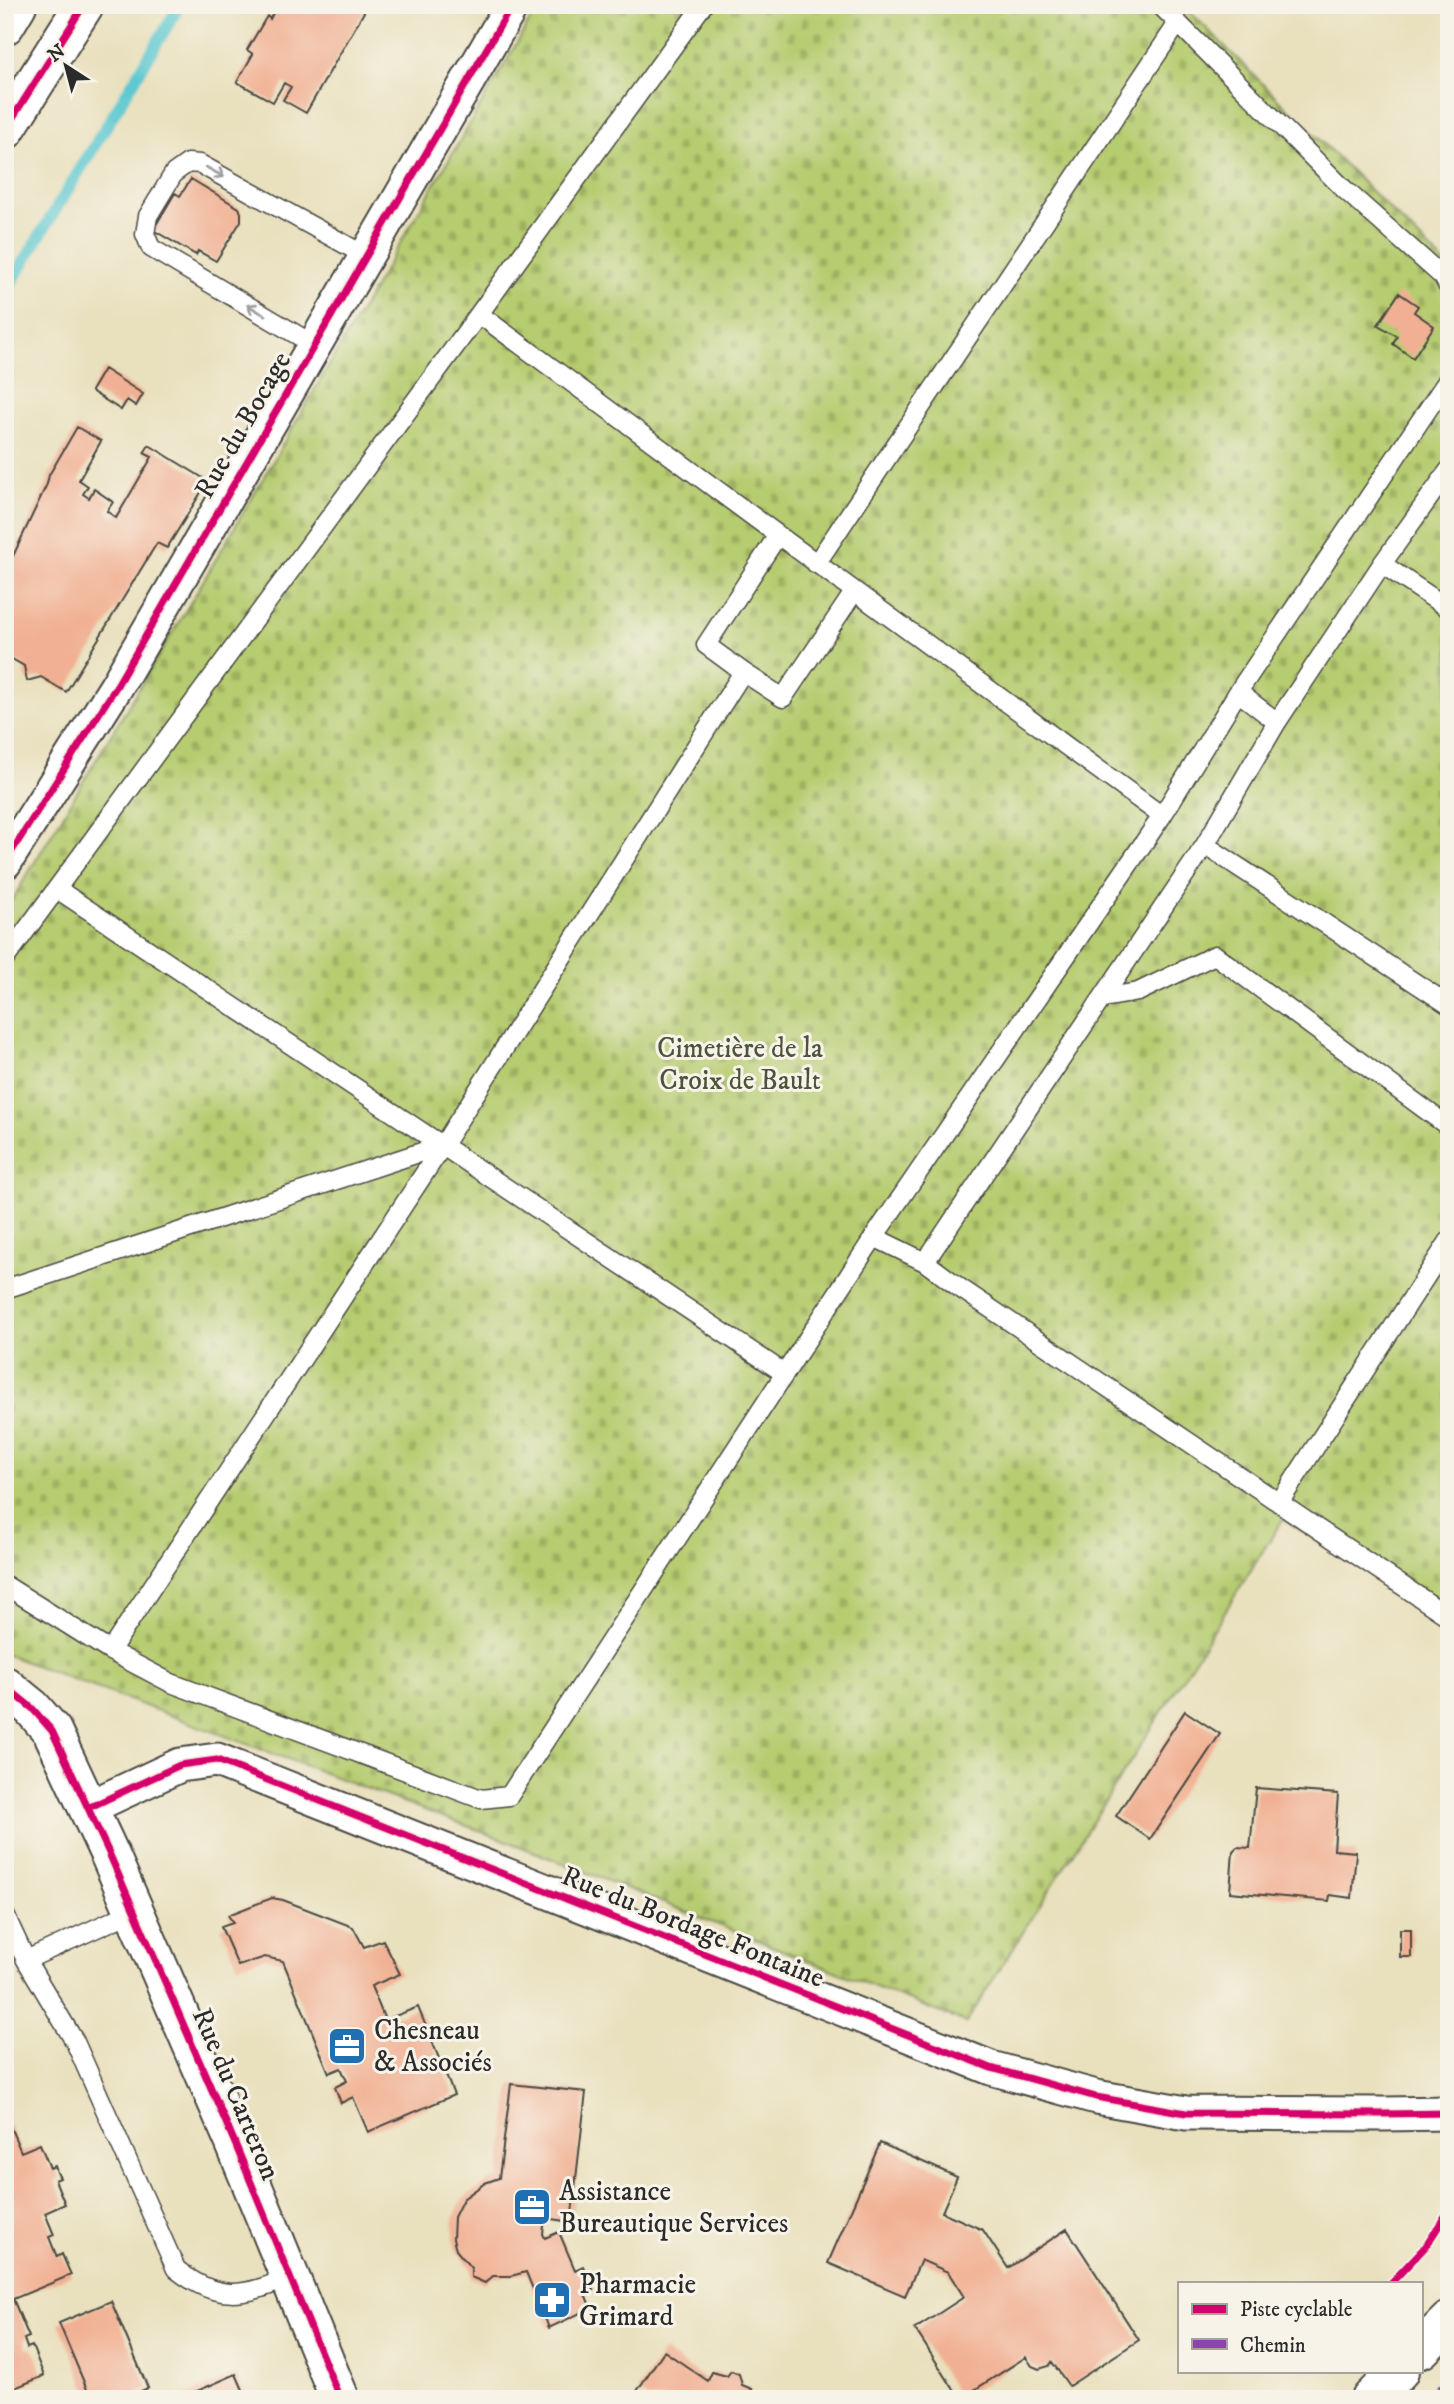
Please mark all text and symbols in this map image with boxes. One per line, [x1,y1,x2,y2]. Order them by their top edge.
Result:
north arrow [32,32,102,102]
text: N [44,39,70,67]
one-way arrow [204,165,224,179]
one-way arrow [246,303,266,317]
street label: Rue du Bocage [187,345,299,505]
park label: Cimetière de la Croix de Bault [657,1031,823,1098]
street label: Rue du Bordage Fontaine [556,1858,830,1996]
street label: Rue du Carteron [184,2003,288,2186]
place label: Chesneau & Associés [374,2013,492,2080]
office icon: Chesneau & Associés [326,2025,368,2067]
place label: Assistance Bureautique Services [559,2174,788,2241]
office icon: Assistance Bureautique Services [511,2186,553,2228]
place label: Pharmacie Grimard [579,2267,696,2334]
pharmacy icon: Pharmacie Grimard [531,2279,573,2321]
legend [1178,2282,1422,2372]
text: Piste cyclable [1240,2297,1353,2323]
text: Chemin [1240,2333,1306,2359]

